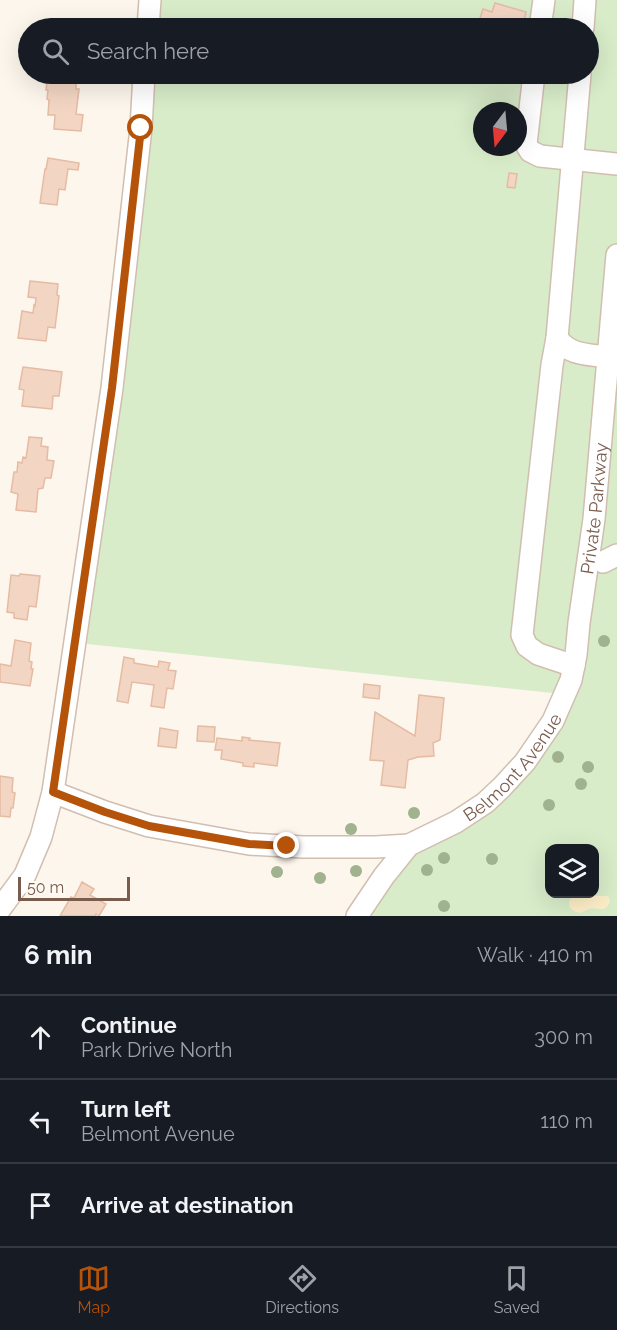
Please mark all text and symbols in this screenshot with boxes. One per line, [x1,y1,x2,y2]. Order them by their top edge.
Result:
search box [18,18,599,84]
icon: search [39,35,72,68]
text: Search here [87,38,209,64]
north arrow [473,102,527,156]
route start [127,114,153,140]
street label: Private Parkway [576,442,611,576]
street label: Belmont Avenue [459,710,566,825]
route end [273,832,299,858]
map controls [545,844,599,898]
button: layers [545,844,599,898]
scale bar [18,874,130,902]
text: 50 m [27,878,64,897]
text: 6 min [24,940,93,970]
text: Walk · 410 m [477,943,593,967]
text: Continue [81,1012,177,1038]
icon: ahead [24,1021,57,1054]
text: 300 m [534,1025,593,1049]
text: Park Drive North [81,1038,232,1062]
text: Turn left [81,1096,171,1122]
icon: left [24,1105,57,1138]
text: 110 m [540,1109,593,1133]
text: Belmont Avenue [81,1122,235,1146]
icon: arrive [24,1189,57,1222]
text: Arrive at destination [81,1192,294,1218]
tab: Map [77,1262,110,1317]
tab: Directions [265,1262,339,1317]
tab: Saved [494,1262,540,1317]

